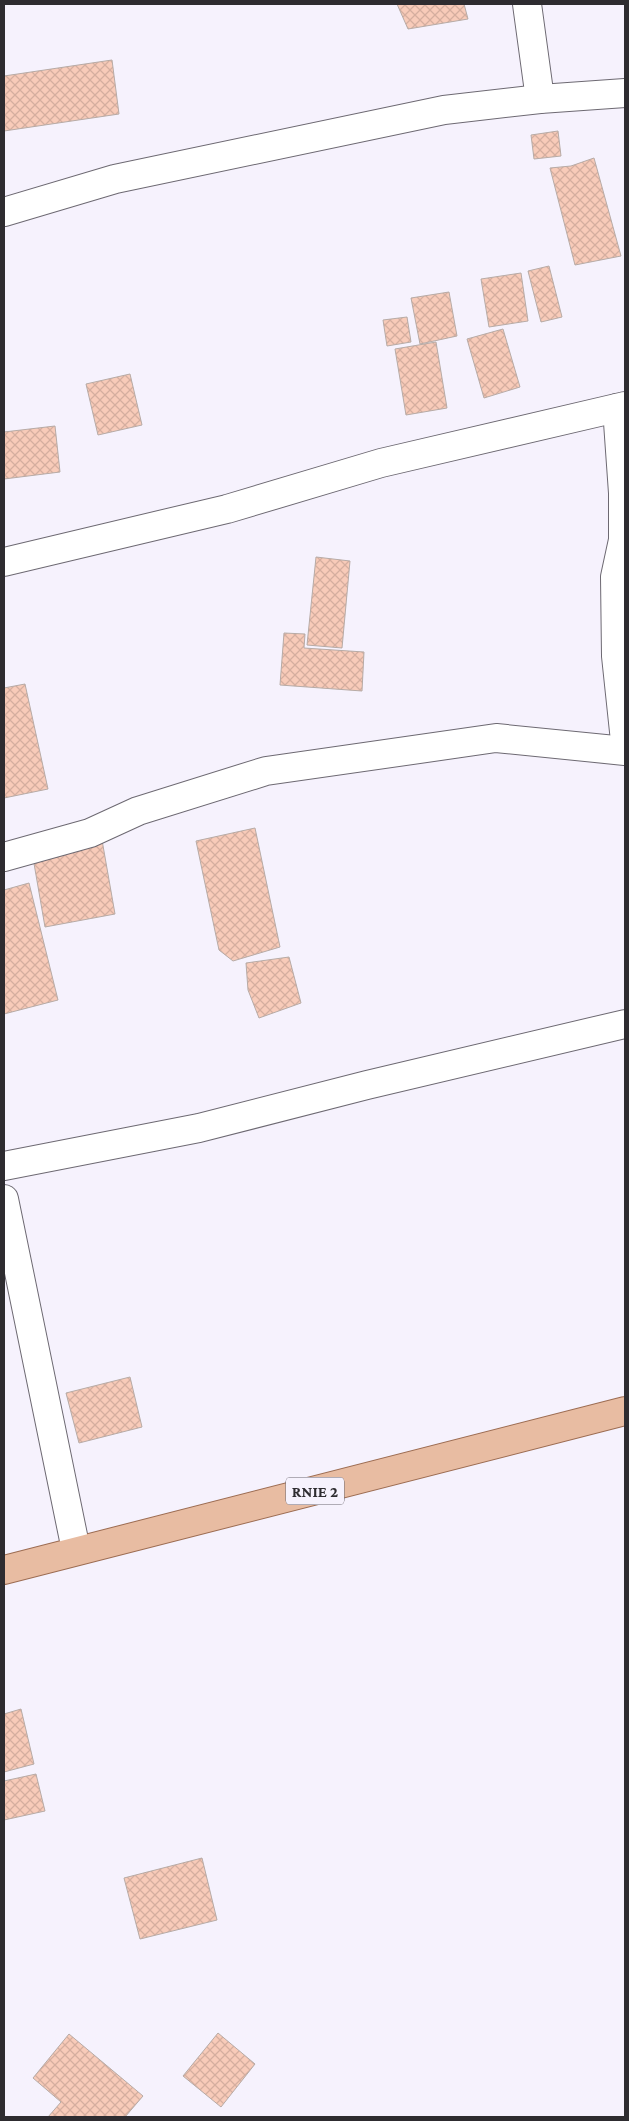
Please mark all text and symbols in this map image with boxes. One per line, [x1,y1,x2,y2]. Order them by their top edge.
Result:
road number: RNIE 2 [286,1478,344,1504]

